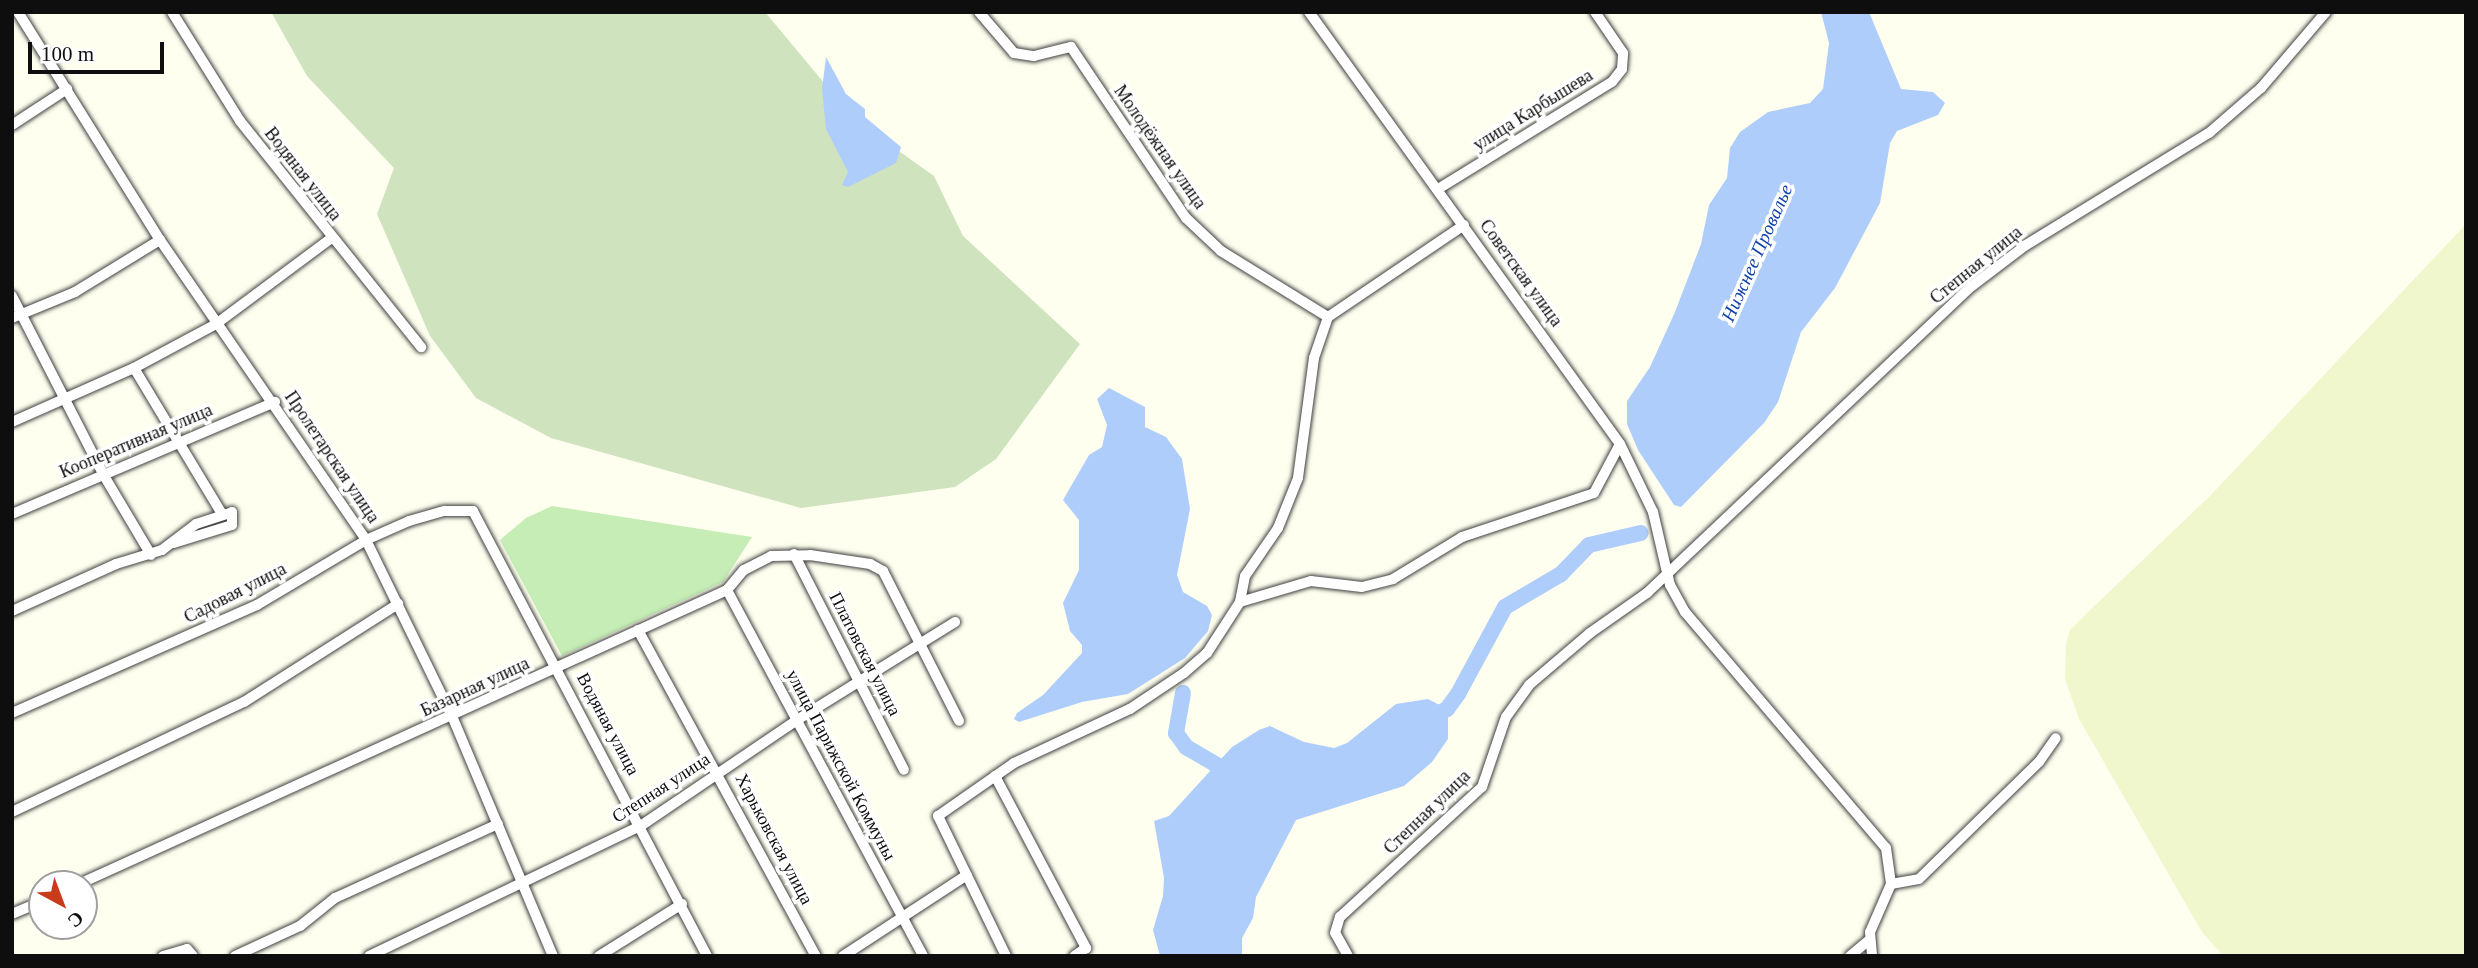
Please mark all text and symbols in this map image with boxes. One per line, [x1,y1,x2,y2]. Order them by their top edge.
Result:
scale bar [32,28,168,72]
text: 100 m [41,42,94,66]
street label: улица Карбышева [1469,65,1597,155]
street label: Молодёжная улица [1109,81,1211,213]
street label: Водяная улица [260,123,346,225]
water label: Нижнее Провалье [1717,181,1797,325]
street label: Советская улица [1475,215,1567,331]
street label: Степная улица [1926,221,2026,309]
street label: Пролетарская улица [280,387,384,527]
street label: Кооперативная улица [56,399,216,483]
street label: Садовая улица [180,558,290,628]
street label: Платовская улица [824,588,906,720]
street label: Базарная улица [417,652,533,722]
street label: улица Парижской Коммуны [781,666,901,864]
street label: Водяная улица [572,669,644,779]
street label: Степная улица [608,748,714,828]
street label: Степная улица [1379,765,1475,859]
street label: Харьковская улица [730,770,818,908]
north arrow [28,870,98,940]
text: С [64,907,88,932]

